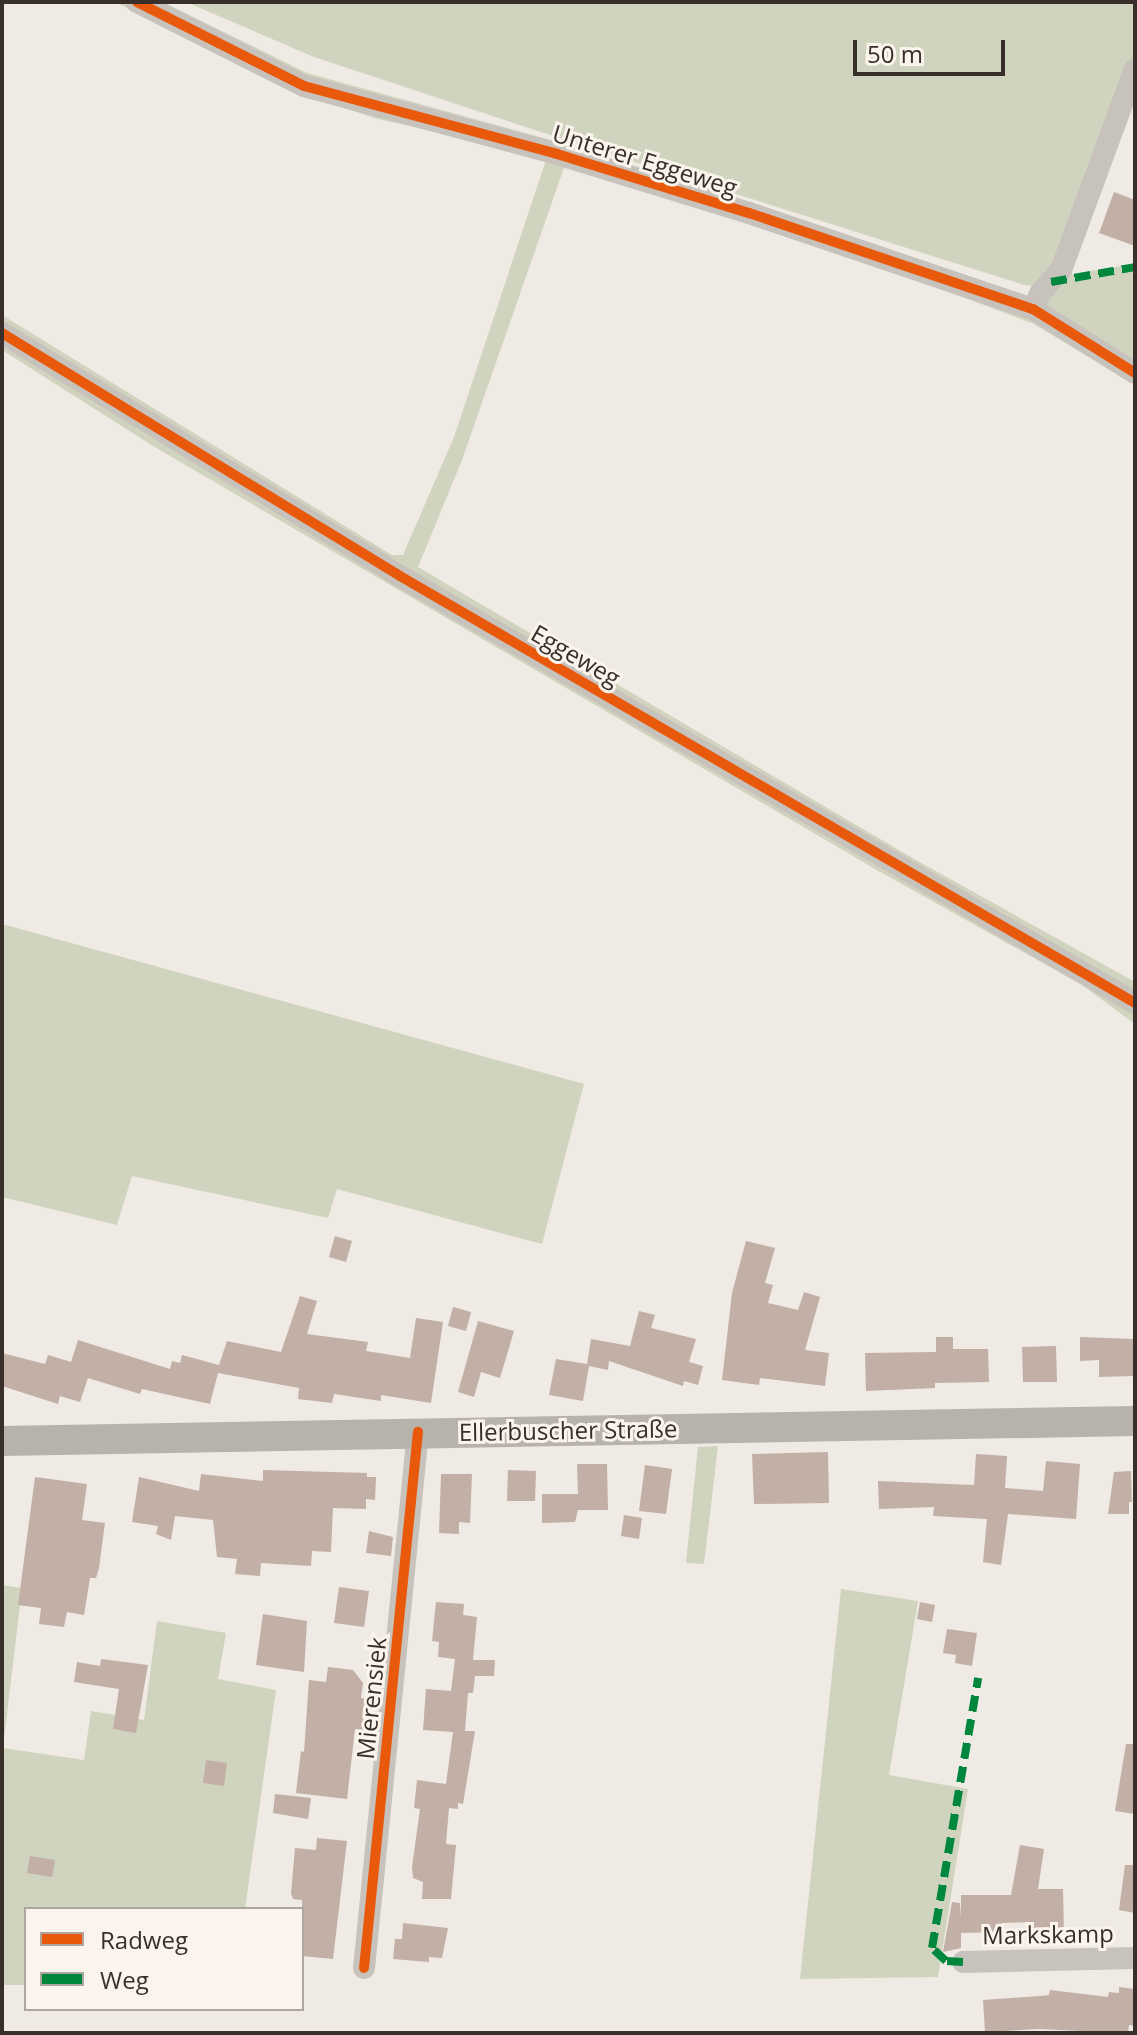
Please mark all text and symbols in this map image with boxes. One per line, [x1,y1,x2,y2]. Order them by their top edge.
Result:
scale bar [857,24,1009,74]
text: 50 m [867,37,923,70]
street label: Unterer Eggeweg [549,118,741,202]
street label: Eggeweg [526,618,626,692]
street label: Ellerbuscher Straße [458,1414,678,1446]
street label: Mierensiek [350,1635,392,1761]
legend [24,1907,304,2011]
street label: Markskamp [982,1918,1114,1950]
text: Radweg [100,1923,188,1956]
text: Weg [100,1963,149,1996]

